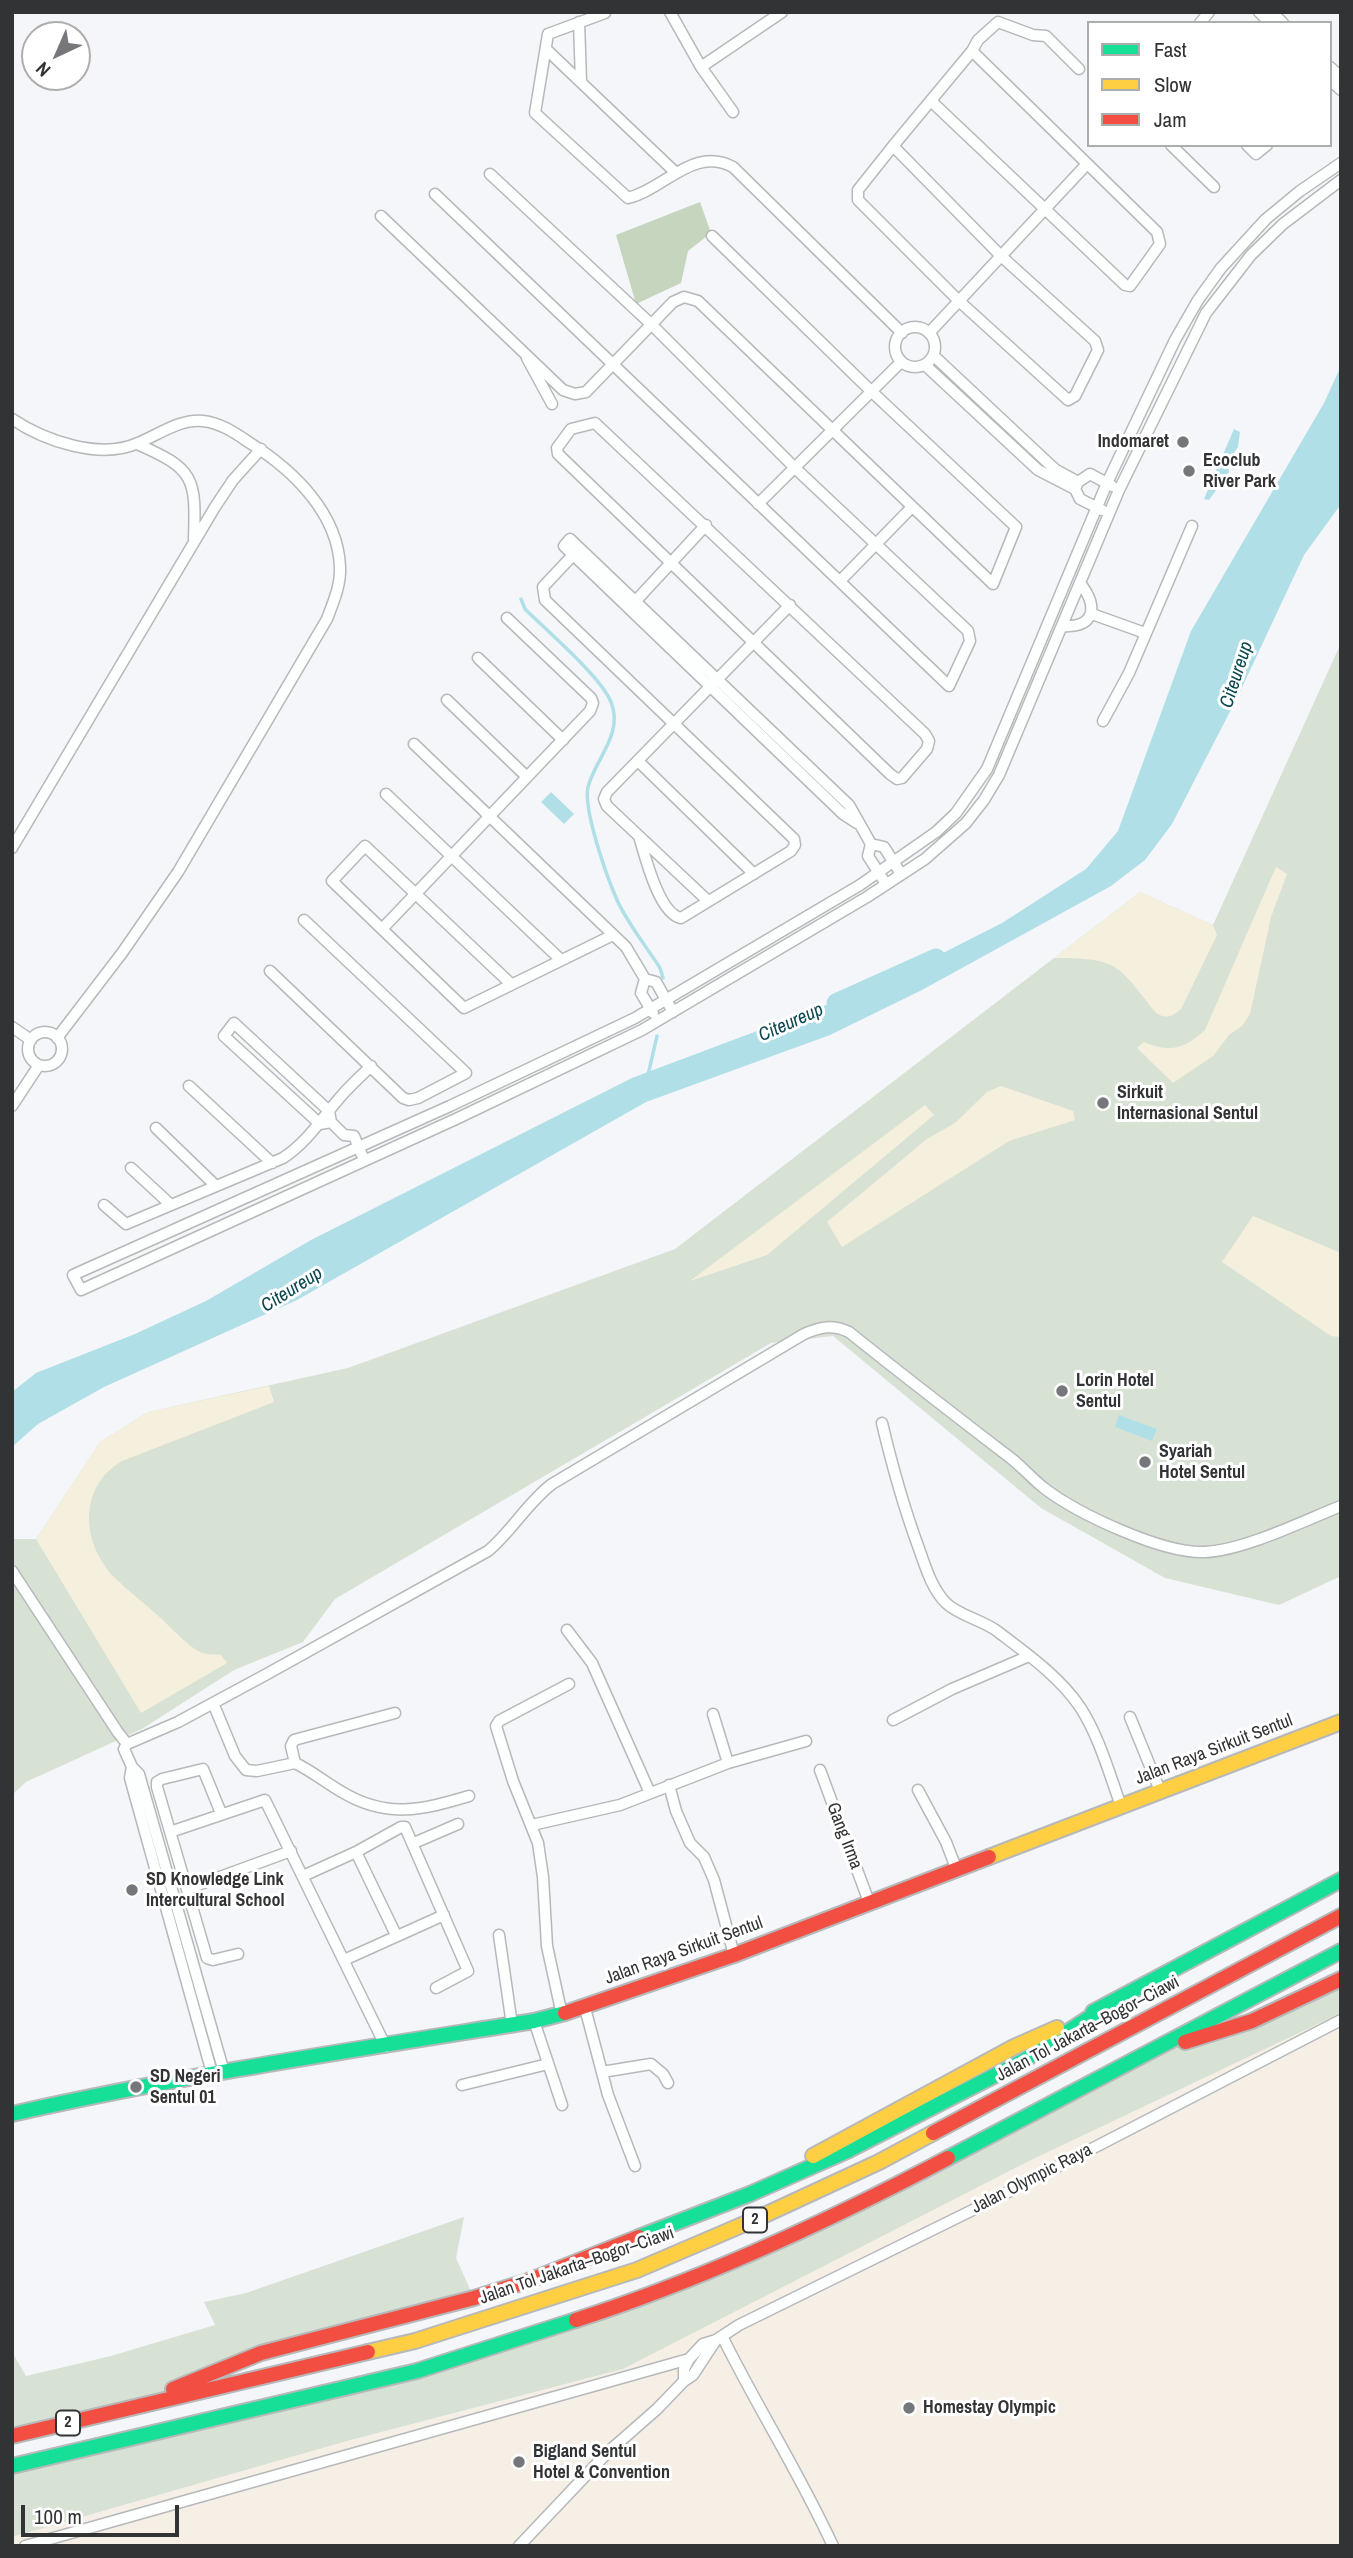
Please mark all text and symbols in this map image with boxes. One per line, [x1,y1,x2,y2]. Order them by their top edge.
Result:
north arrow [21,21,91,91]
legend [1087,21,1332,147]
text: Fast [1154,35,1187,64]
text: N [30,56,56,83]
text: Slow [1154,70,1191,99]
text: Jam [1154,105,1187,134]
place label: Indomaret [1098,431,1169,453]
marker: Indomaret [1175,434,1191,450]
place label: Ecoclub River Park [1203,450,1276,492]
marker: Ecoclub River Park [1181,463,1197,479]
water label: Citeureup [1216,639,1258,711]
water label: Citeureup [755,999,827,1047]
place label: Sirkuit Internasional Sentul [1117,1082,1258,1124]
marker: Sirkuit Internasional Sentul [1095,1095,1111,1111]
water label: Citeureup [257,1262,327,1318]
place label: Lorin Hotel Sentul [1076,1370,1154,1412]
marker: Lorin Hotel Sentul [1054,1383,1070,1399]
place label: Syariah Hotel Sentul [1159,1441,1245,1484]
marker: Syariah Hotel Sentul [1137,1454,1153,1470]
street label: Jalan Raya Sirkuit Sentul [1132,1710,1296,1790]
street label: Gang Irma [821,1800,867,1872]
place label: SD Knowledge Link Intercultural School [146,1869,285,1912]
marker: SD Knowledge Link Intercultural School [124,1882,140,1898]
street label: Jalan Raya Sirkuit Sentul [602,1912,766,1990]
street label: Jalan Tol Jakarta–Bogor–Ciawi [993,1972,1183,2086]
place label: SD Negeri Sentul 01 [150,2066,221,2108]
marker: SD Negeri Sentul 01 [128,2079,144,2095]
street label: Jalan Olympic Raya [968,2139,1096,2219]
road number: 2 [743,2208,767,2232]
street label: Jalan Tol Jakarta–Bogor–Ciawi [477,2223,677,2309]
place label: Homestay Olympic [923,2397,1056,2419]
marker: Homestay Olympic [901,2400,917,2416]
road number: 2 [56,2410,80,2436]
place label: Bigland Sentul Hotel & Convention [533,2441,670,2484]
marker: Bigland Sentul Hotel & Convention [511,2454,527,2470]
scale bar [24,2492,182,2536]
text: 100 m [34,2502,82,2531]

